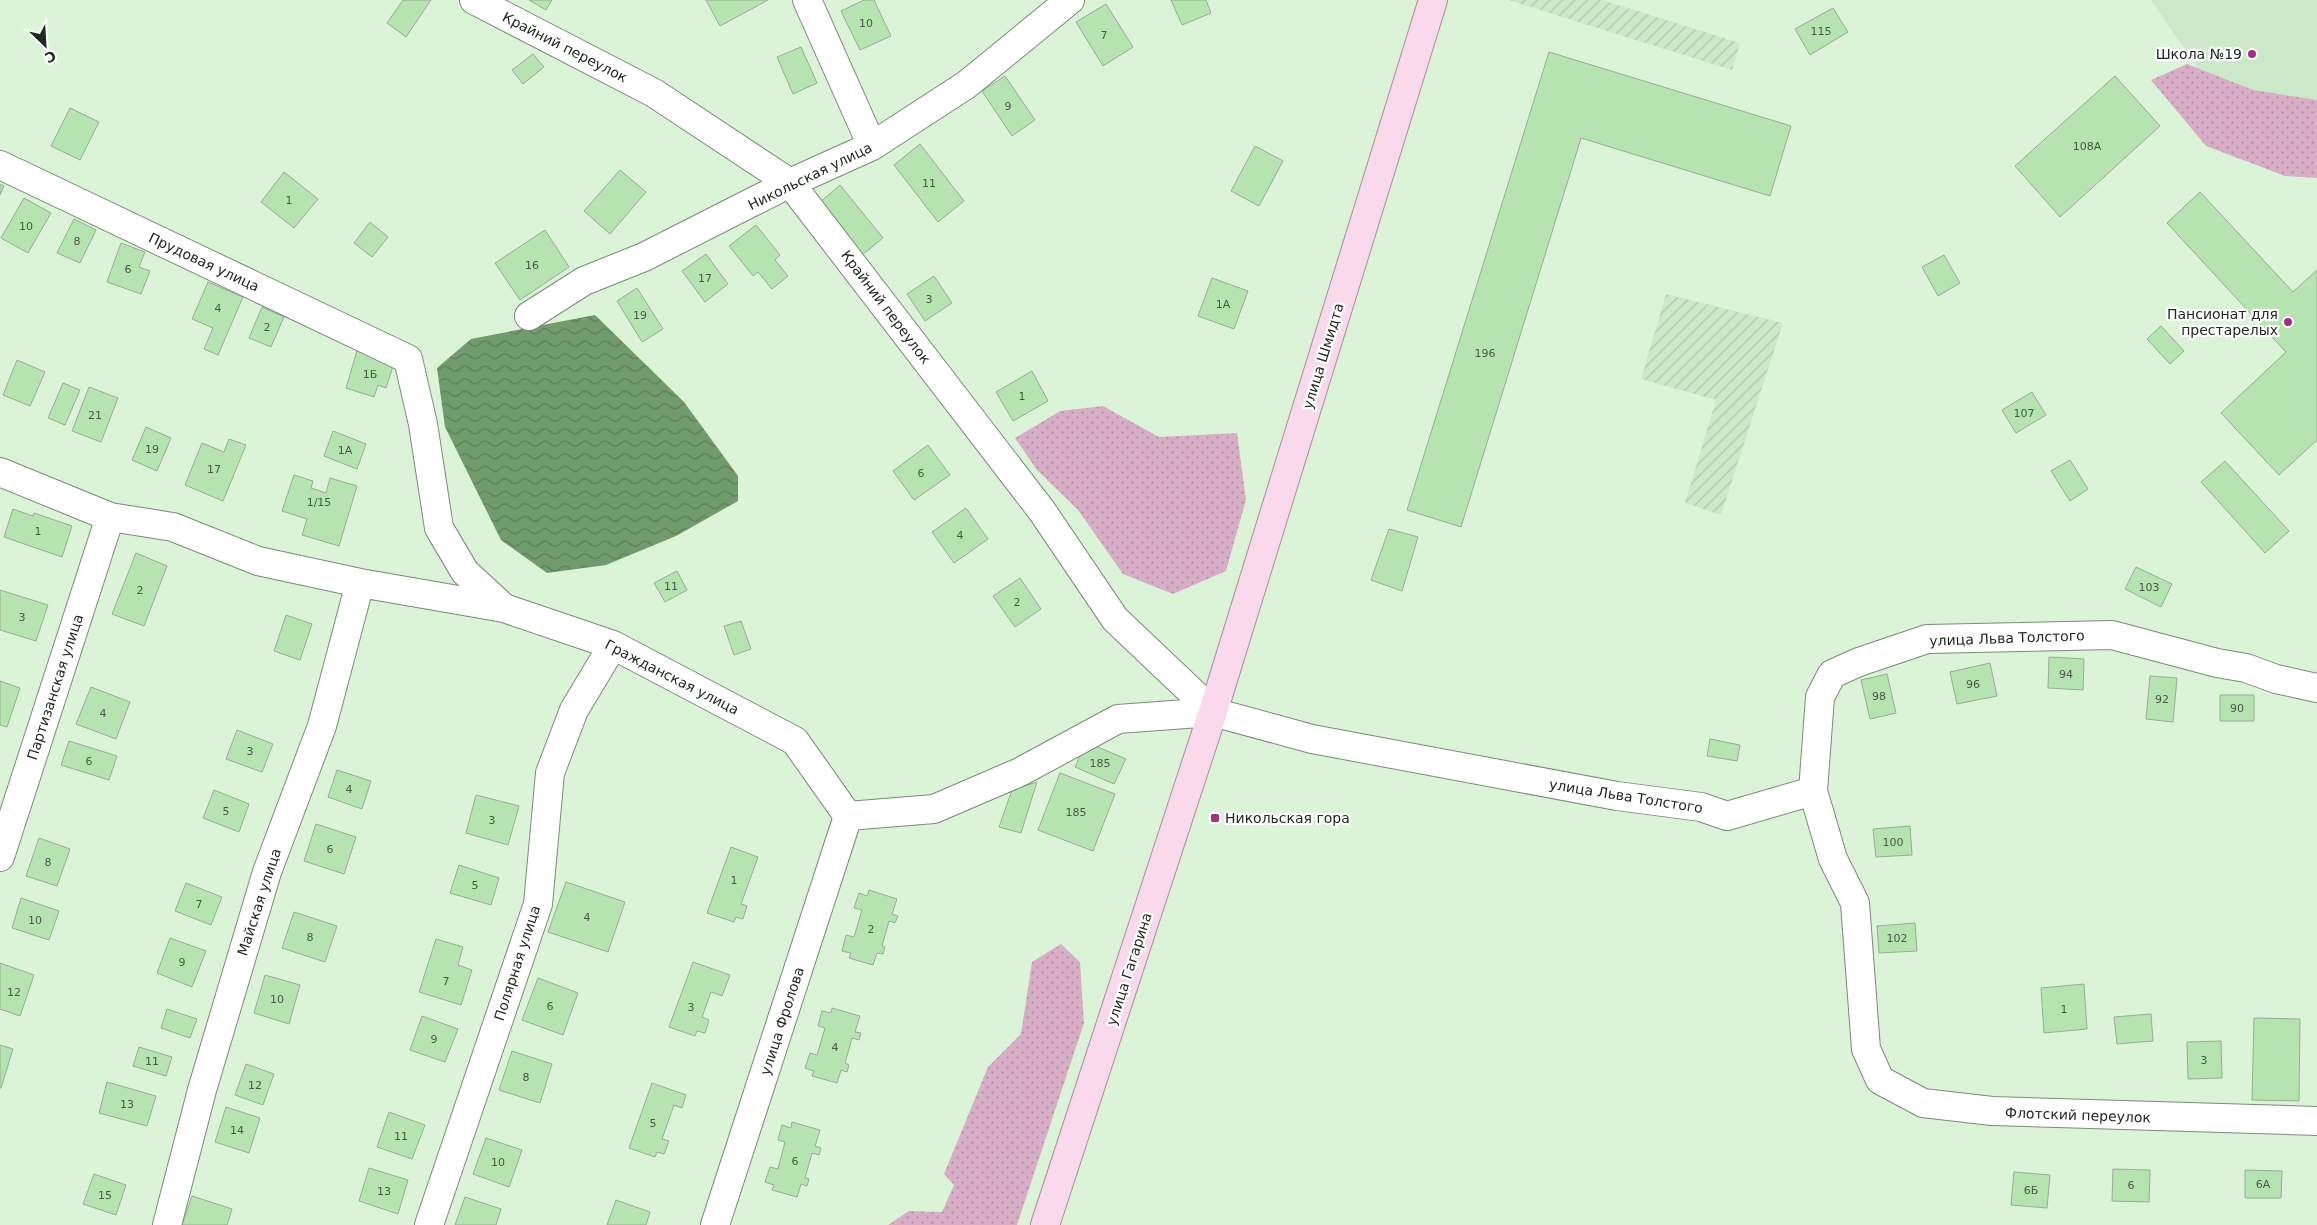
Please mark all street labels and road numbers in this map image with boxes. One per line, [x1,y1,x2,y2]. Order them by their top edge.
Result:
street label: Крайний переулок [500,9,630,85]
street label: Никольская улица [745,139,875,213]
street label: Прудовая улица [146,229,262,295]
street label: Крайний переулок [838,247,934,367]
street label: улица Шмидта [1299,301,1347,411]
street label: Партизанская улица [24,612,86,762]
street label: улица Льва Толстого [1929,627,2085,649]
street label: Гражданская улица [602,636,742,718]
street label: улица Льва Толстого [1548,776,1704,816]
street label: Майская улица [234,846,284,958]
street label: Полярная улица [491,903,543,1023]
street label: улица Гагарина [1103,911,1155,1027]
street label: улица Фролова [757,965,807,1077]
street label: Флотский переулок [2005,1104,2151,1126]

